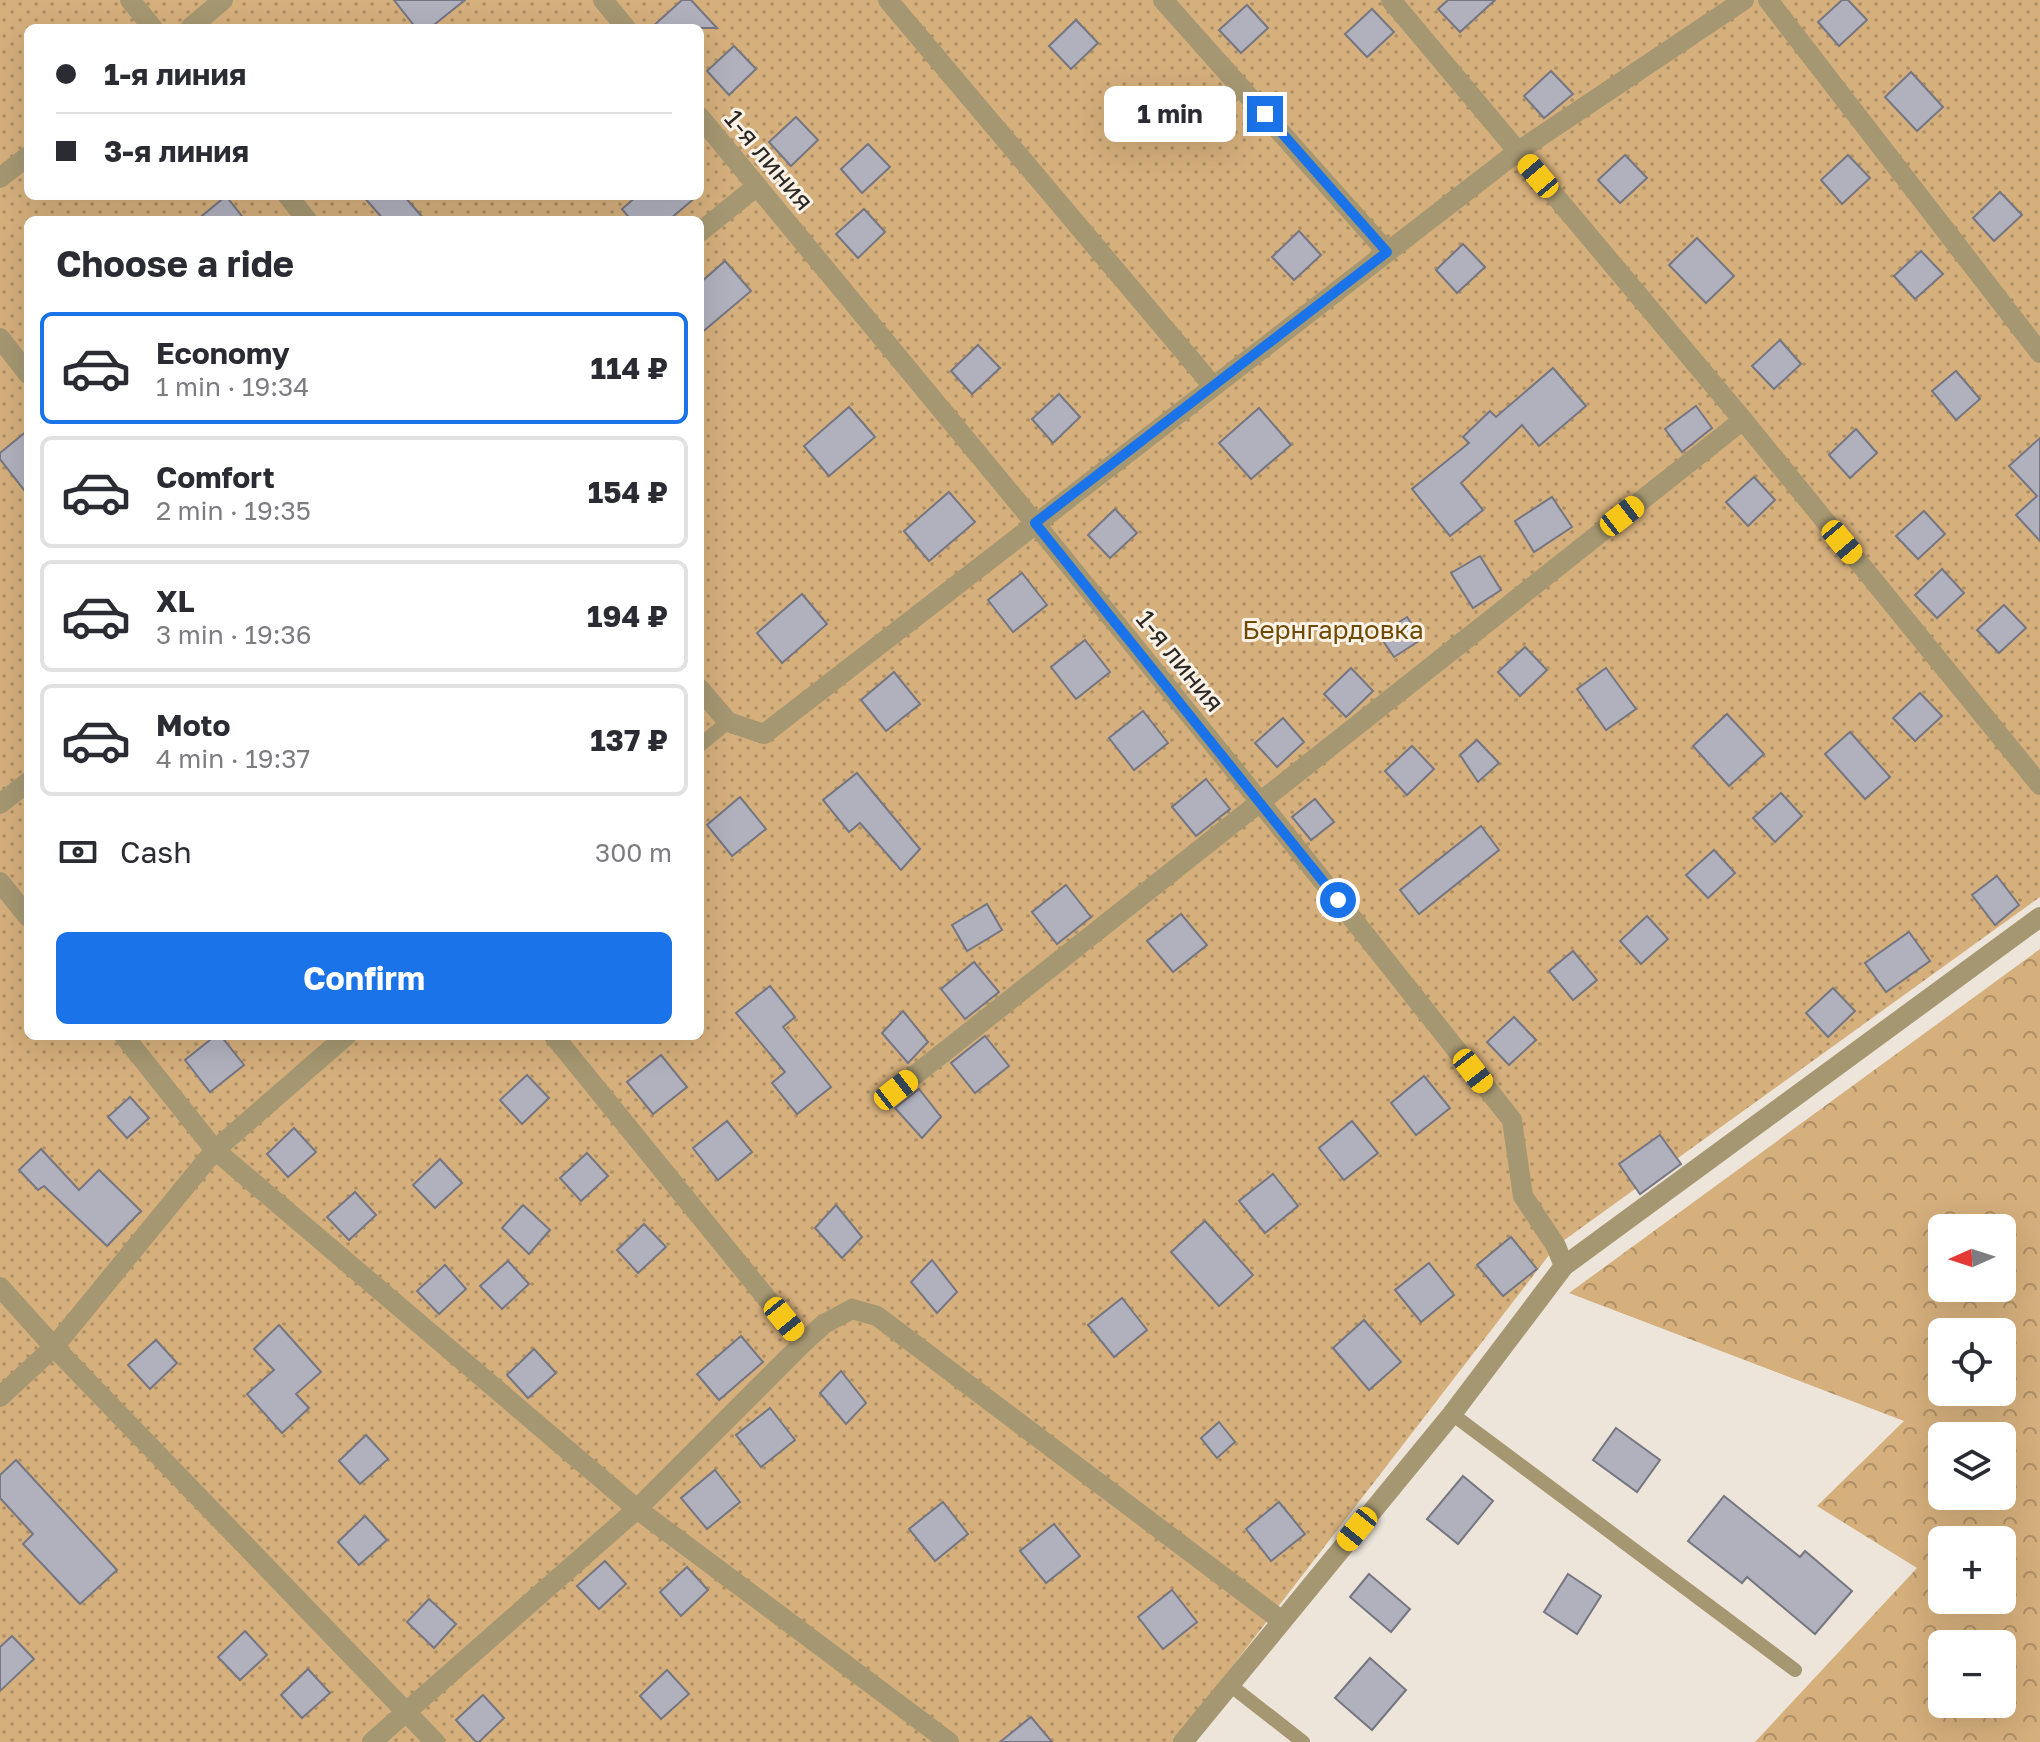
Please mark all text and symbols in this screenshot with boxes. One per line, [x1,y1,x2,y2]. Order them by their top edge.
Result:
text: 1-я линия [104,56,246,92]
callout: 1 min [1105,86,1237,142]
route end [1247,96,1283,132]
text: 1 min [1137,98,1203,129]
street label: 1-я линия [718,103,820,216]
text: 3-я линия [104,133,249,169]
car [1513,150,1563,202]
text: Choose a ride [56,242,294,285]
icon: car [60,332,132,404]
text: Economy [156,335,290,371]
text: 114 ₽ [591,350,668,386]
text: 1 min · 19:34 [156,371,309,402]
icon: car [60,456,132,528]
text: Comfort [156,459,275,495]
text: 154 ₽ [588,474,668,510]
car [1596,492,1648,540]
text: 2 min · 19:35 [156,495,311,526]
car [1817,516,1867,568]
icon: car [60,580,132,652]
text: XL [156,583,195,619]
text: 194 ₽ [587,598,668,634]
street label: 1-я линия [1130,604,1231,718]
park label: Бернгардовка [1242,614,1424,645]
text: 3 min · 19:36 [156,619,312,650]
icon: car [60,704,132,776]
text: Moto [156,707,231,743]
text: 137 ₽ [590,722,668,758]
text: 4 min · 19:37 [156,743,310,774]
icon: cash [56,830,100,874]
text: Cash [120,834,192,870]
text: 300 m [595,837,672,868]
route start [1320,882,1356,918]
button: Confirm [56,932,672,1024]
car [1449,1045,1497,1097]
car [870,1066,922,1114]
north arrow [1928,1214,2016,1302]
map controls [1928,1214,2016,1718]
car [760,1293,808,1345]
button: locate [1928,1318,2016,1406]
button: layers [1928,1422,2016,1510]
car [1333,1503,1381,1555]
button: + [1928,1526,2016,1614]
button: − [1928,1630,2016,1718]

